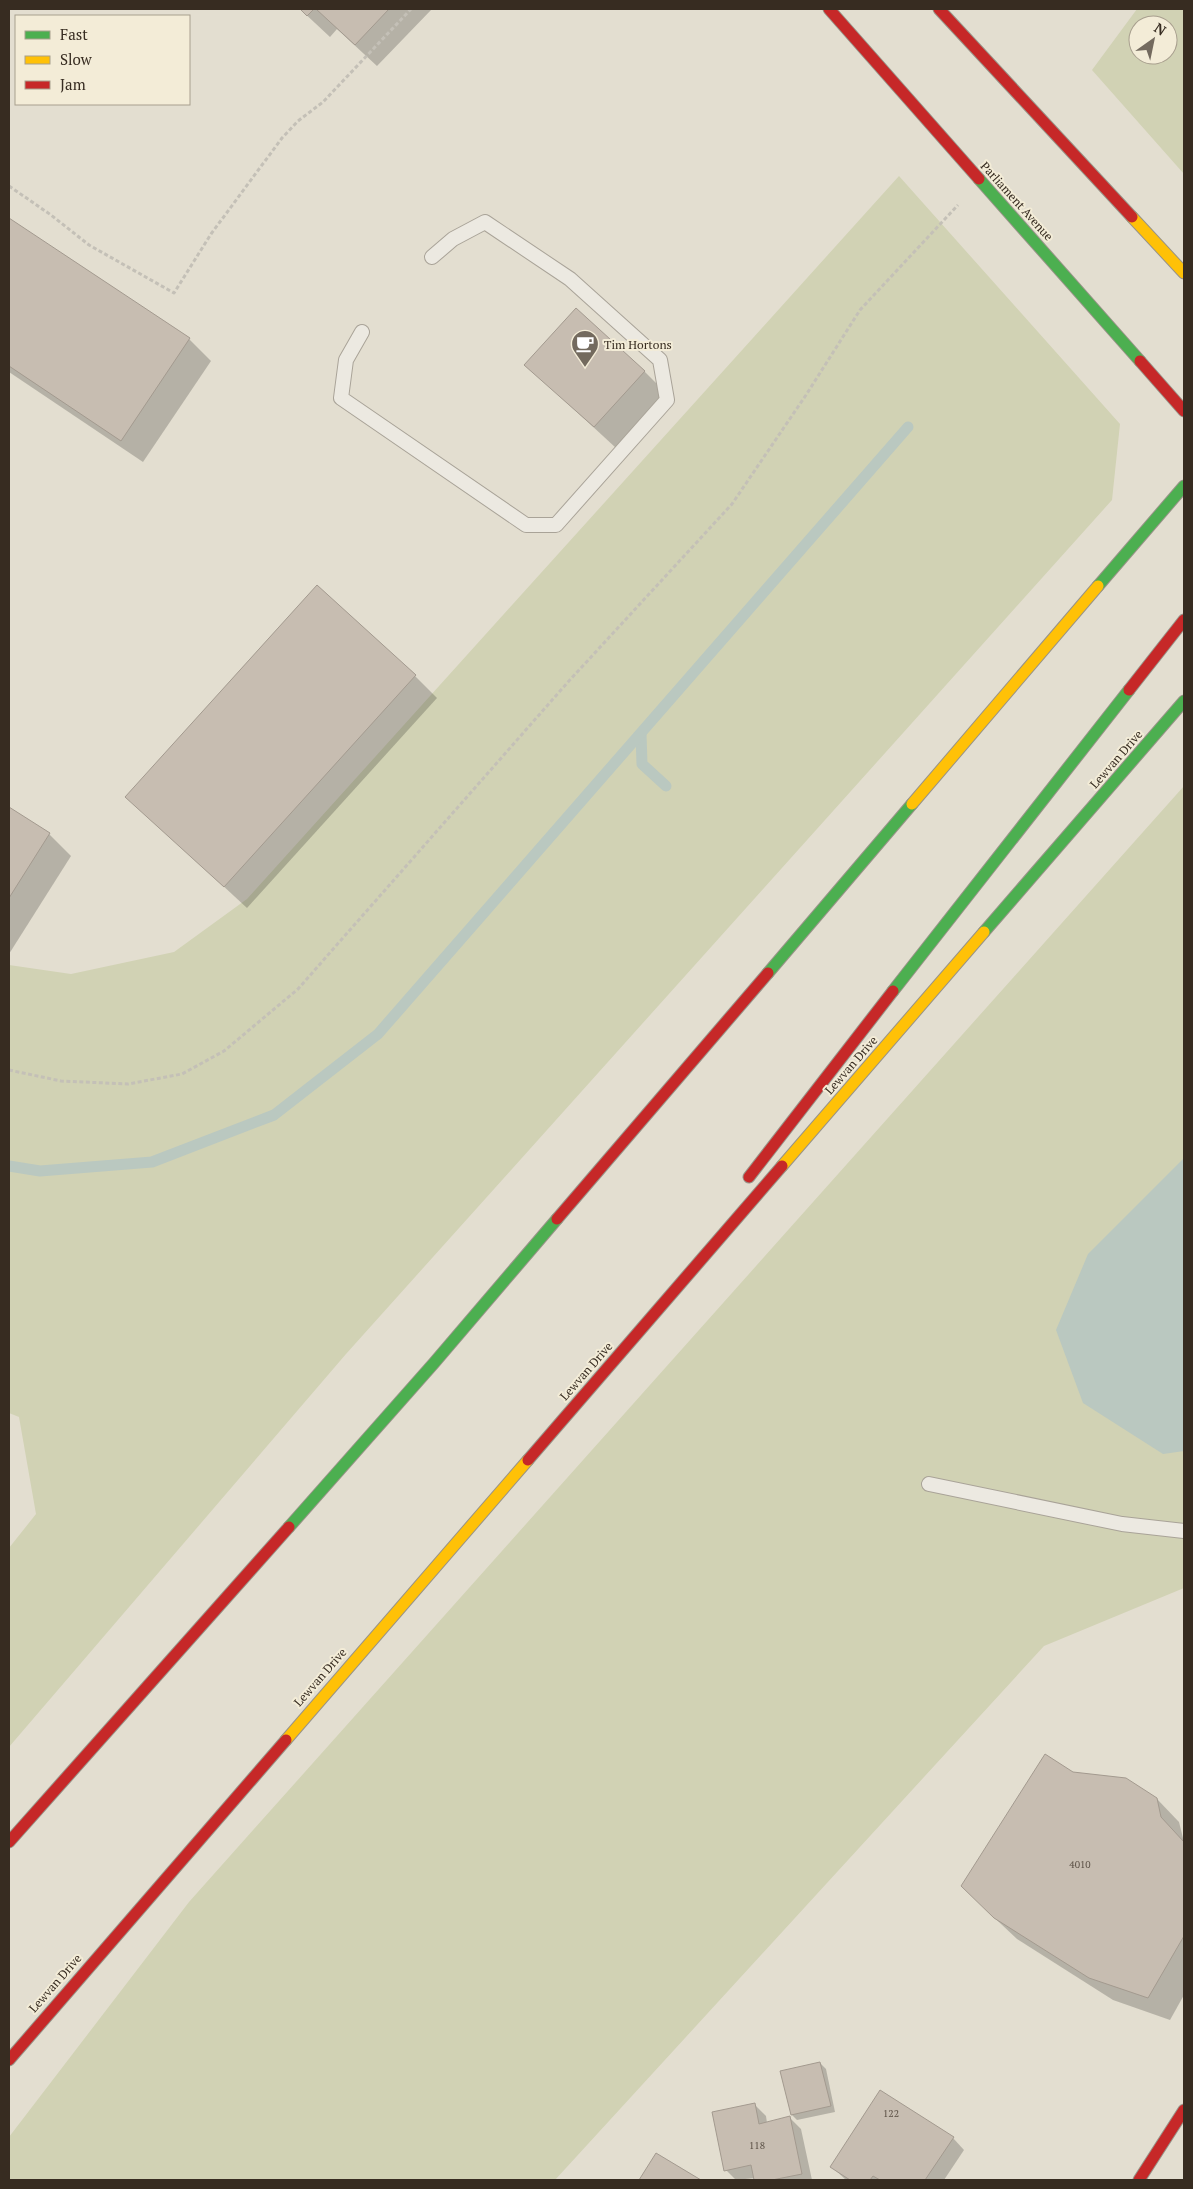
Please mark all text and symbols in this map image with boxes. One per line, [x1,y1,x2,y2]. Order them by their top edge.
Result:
legend [15,15,190,105]
north arrow [1128,15,1178,65]
text: N [1151,18,1170,40]
text: Fast [60,24,88,44]
text: Slow [60,49,93,69]
text: Jam [60,74,86,94]
street label: Parliament Avenue [978,158,1056,244]
cafe icon: Tim Hortons [570,329,600,368]
place label: Tim Hortons [604,337,672,352]
street label: Lewvan Drive [1087,727,1145,791]
street label: Lewvan Drive [822,1033,880,1097]
street label: Lewvan Drive [557,1339,615,1403]
street label: Lewvan Drive [291,1645,349,1709]
house number: 4010 [1069,1858,1091,1871]
street label: Lewvan Drive [26,1951,84,2015]
house number: 122 [883,2107,899,2120]
house number: 118 [749,2139,765,2152]

